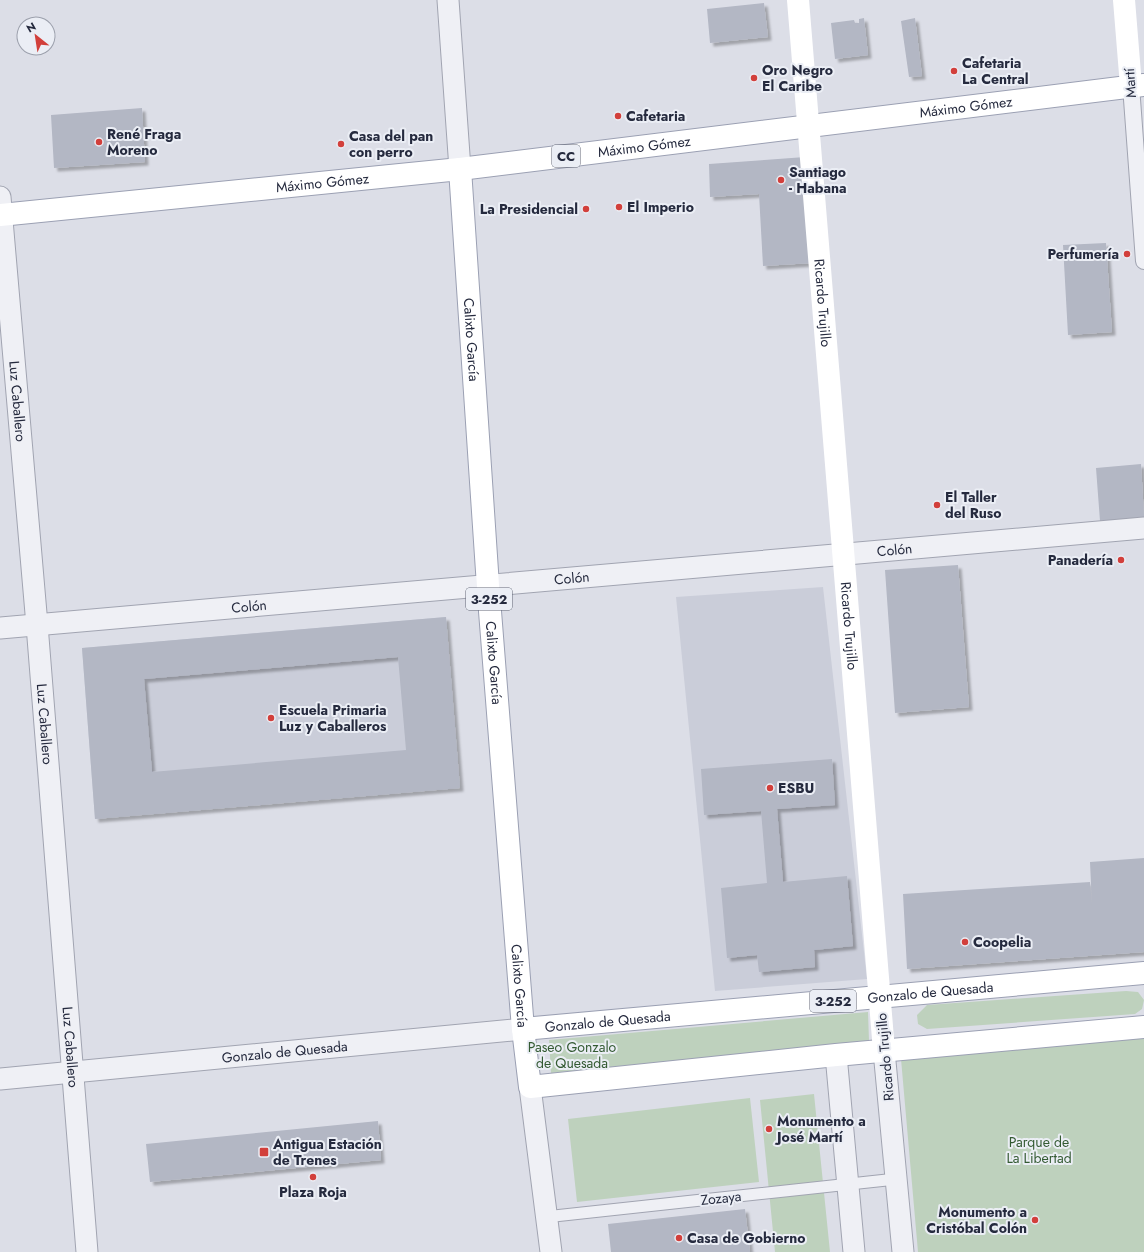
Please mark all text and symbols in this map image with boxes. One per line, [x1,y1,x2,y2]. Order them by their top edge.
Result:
north arrow [16,16,56,56]
text: N [23,18,39,36]
place label: Cafetaria La Central [962,53,1029,89]
place label: Oro Negro El Caribe [762,60,833,96]
marker: Cafetaria La Central [949,66,959,76]
street label: Martí [1119,66,1141,99]
marker: Oro Negro El Caribe [749,73,759,83]
street label: Máximo Gómez [918,91,1014,122]
place label: Cafetaria [626,106,685,126]
marker: Cafetaria [613,111,623,121]
place label: René Fraga Moreno [107,124,181,160]
place label: Casa del pan con perro [349,126,433,162]
street label: Máximo Gómez [597,131,692,162]
marker: René Fraga Moreno [94,137,104,147]
marker: Casa del pan con perro [336,139,346,149]
road number: CC [552,145,580,167]
place label: Santiago - Habana [789,162,847,198]
street label: Máximo Gómez [275,168,370,197]
marker: Santiago - Habana [776,175,786,185]
place label: El Imperio [627,197,694,217]
place label: La Presidencial [480,199,578,219]
marker: El Imperio [614,202,624,212]
marker: La Presidencial [581,204,591,214]
place label: Perfumería [1047,244,1119,264]
marker: Perfumería [1122,249,1132,259]
street label: Ricardo Trujillo [809,258,836,348]
street label: Calixto García [459,297,484,382]
street label: Luz Caballero [4,360,31,443]
place label: El Taller del Ruso [945,487,1001,523]
marker: El Taller del Ruso [932,500,942,510]
street label: Colón [876,538,913,561]
place label: Panadería [1048,550,1113,570]
marker: Panadería [1116,555,1126,565]
street label: Colón [553,567,590,590]
street label: Ricardo Trujillo [836,581,863,671]
road number: 3-252 [466,588,512,610]
street label: Colón [230,595,268,618]
street label: Calixto García [481,620,507,705]
street label: Luz Caballero [32,683,58,766]
place label: Escuela Primaria Luz y Caballeros [279,700,387,736]
marker: Escuela Primaria Luz y Caballeros [266,713,276,723]
place label: ESBU [778,778,814,798]
marker: ESBU [765,783,775,793]
place label: Coopelia [973,932,1031,952]
marker: Coopelia [960,937,970,947]
street label: Calixto García [506,943,533,1028]
street label: Gonzalo de Quesada [867,977,994,1008]
road number: 3-252 [810,990,856,1012]
street label: Luz Caballero [57,1006,84,1089]
street label: Gonzalo de Quesada [544,1006,671,1037]
street label: Ricardo Trujillo [871,1012,899,1102]
street label: Gonzalo de Quesada [221,1036,349,1068]
park label: Paseo Gonzalo de Quesada [528,1037,617,1073]
place label: Monumento a José Martí [774,1111,866,1147]
marker: Monumento a José Martí [764,1124,774,1134]
park label: Parque de La Libertad [1006,1132,1072,1168]
place label: Antigua Estación de Trenes [272,1134,382,1170]
marker: Antigua Estación de Trenes [258,1146,270,1158]
marker: Plaza Roja [308,1172,318,1182]
place label: Plaza Roja [279,1182,347,1202]
street label: Zozaya [700,1186,742,1210]
place label: Monumento a Cristóbal Colón [926,1202,1027,1238]
marker: Monumento a Cristóbal Colón [1030,1215,1040,1225]
place label: Casa de Gobierno [687,1228,806,1248]
marker: Casa de Gobierno [674,1233,684,1243]

